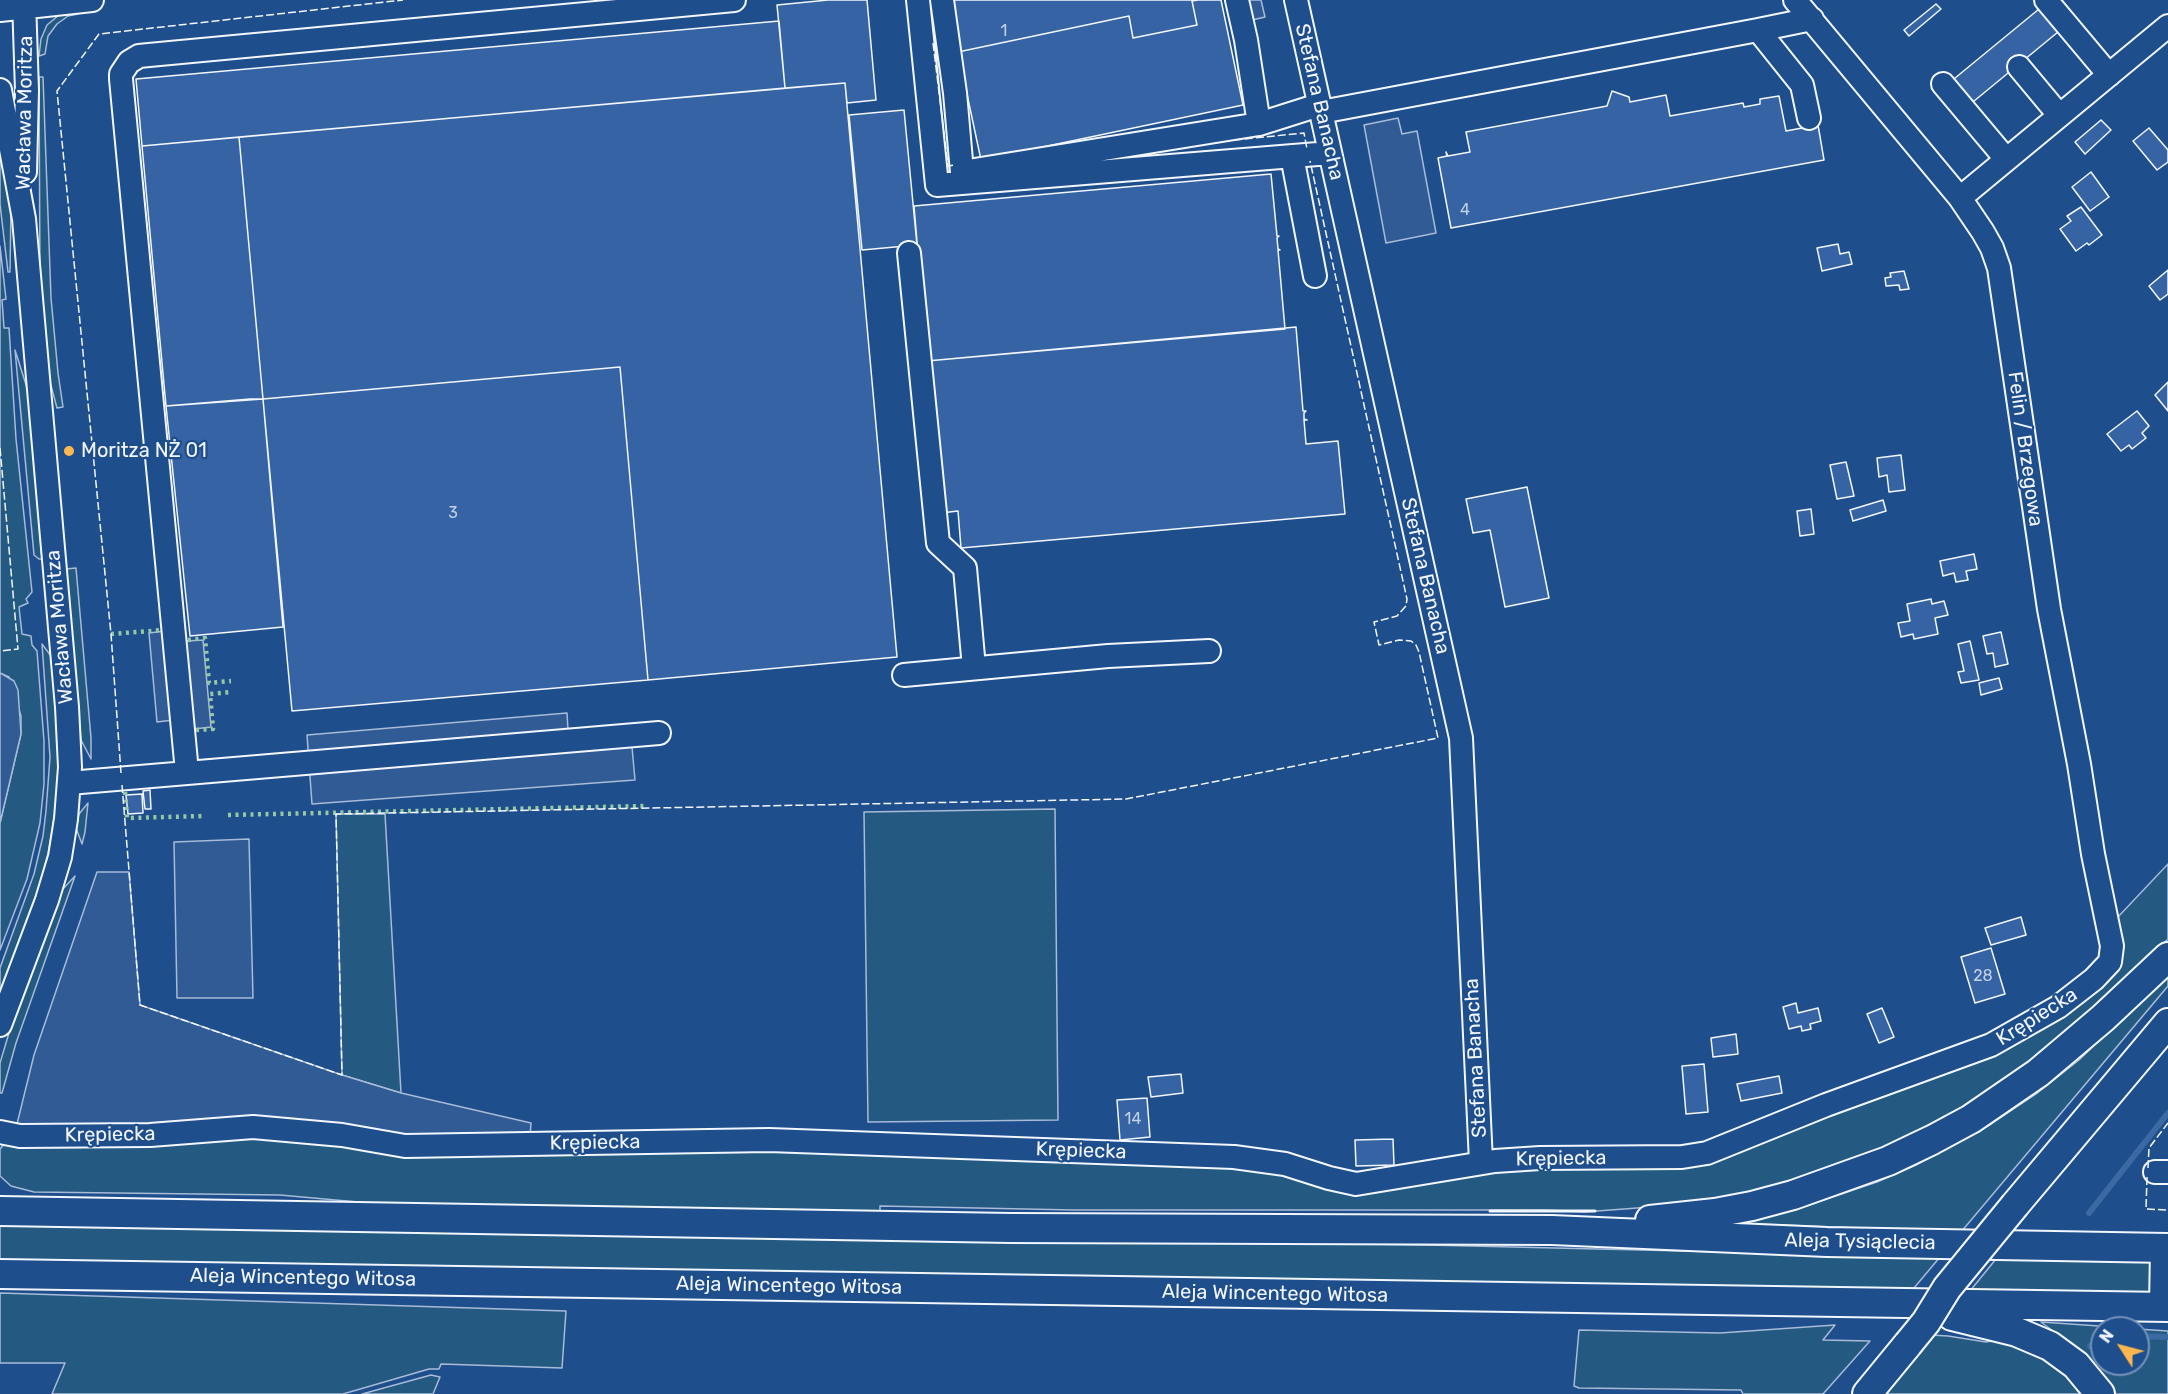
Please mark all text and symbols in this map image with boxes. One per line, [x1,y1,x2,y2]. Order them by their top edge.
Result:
house number: 1 [1001,21,1007,41]
street label: Stefana Banacha [1289,21,1349,183]
street label: Wacława Moritza [12,35,38,191]
house number: 4 [1460,200,1470,220]
street label: Felin / Brzegowa [2002,370,2048,528]
place label: Moritza NŻ 01 [81,439,207,463]
marker: Moritza NŻ 01 [62,444,76,458]
street label: Stefana Banacha [1395,495,1455,657]
house number: 3 [448,503,458,523]
street label: Wacława Moritza [41,549,79,705]
house number: 28 [1973,966,1993,986]
street label: Stefana Banacha [1460,978,1492,1138]
street label: Krępiecka [1992,983,2082,1051]
house number: 14 [1125,1109,1141,1129]
street label: Krępiecka [64,1122,156,1148]
street label: Krępiecka [549,1130,641,1156]
street label: Krępiecka [1035,1137,1127,1165]
street label: Krępiecka [1515,1146,1607,1172]
street label: Aleja Tysiąclecia [1784,1229,1936,1255]
street label: Aleja Wincentego Witosa [190,1264,416,1292]
street label: Aleja Wincentego Witosa [676,1272,902,1300]
street label: Aleja Wincentego Witosa [1162,1280,1388,1308]
north arrow [2090,1316,2150,1376]
text: N [2096,1326,2118,1347]

